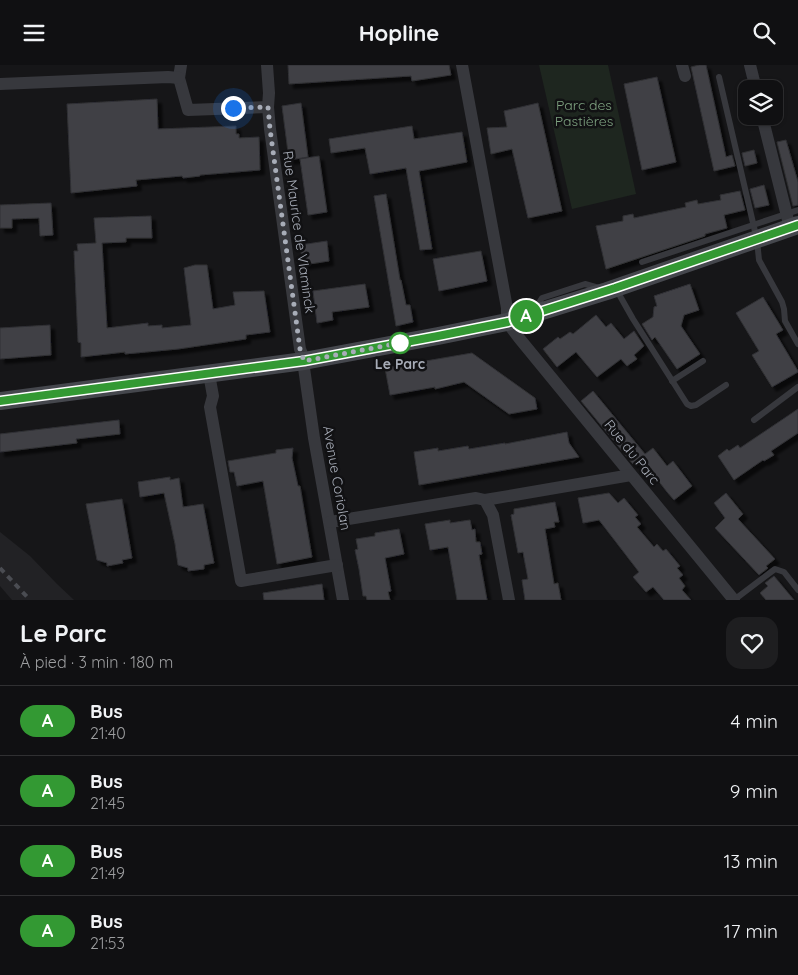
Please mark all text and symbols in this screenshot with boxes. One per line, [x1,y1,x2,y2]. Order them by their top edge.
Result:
icon: menu [20,19,48,47]
text: Hopline [359,19,439,47]
icon: search [750,19,778,47]
map controls [738,80,783,125]
button: layers [738,80,783,125]
your location [221,96,246,121]
park label: Parc des Pastières [555,96,613,130]
street label: Rue Maurice de Vlaminck [279,150,319,314]
line badge: A [510,300,542,332]
text: A [520,304,532,327]
marker: Le Parc [389,332,411,354]
place label: Le Parc [375,355,425,373]
street label: Rue du Parc [600,416,664,488]
street label: Avenue Coriolan [319,424,355,532]
button: heart [726,617,778,669]
text: Le Parc [20,618,106,648]
text: À pied · 3 min · 180 m [20,652,173,672]
text: Bus [90,699,123,723]
text: A [42,709,53,732]
text: 4 min [730,709,778,733]
text: 21:40 [90,723,126,743]
text: Bus [90,769,123,793]
text: A [42,779,53,802]
text: 9 min [730,779,778,803]
text: 21:45 [90,793,125,813]
text: Bus [90,839,123,863]
text: A [42,849,53,872]
text: 13 min [723,849,778,873]
text: 21:49 [90,863,125,883]
text: Bus [90,909,123,933]
text: A [42,919,53,942]
text: 17 min [724,919,778,943]
text: 21:53 [90,933,125,953]

